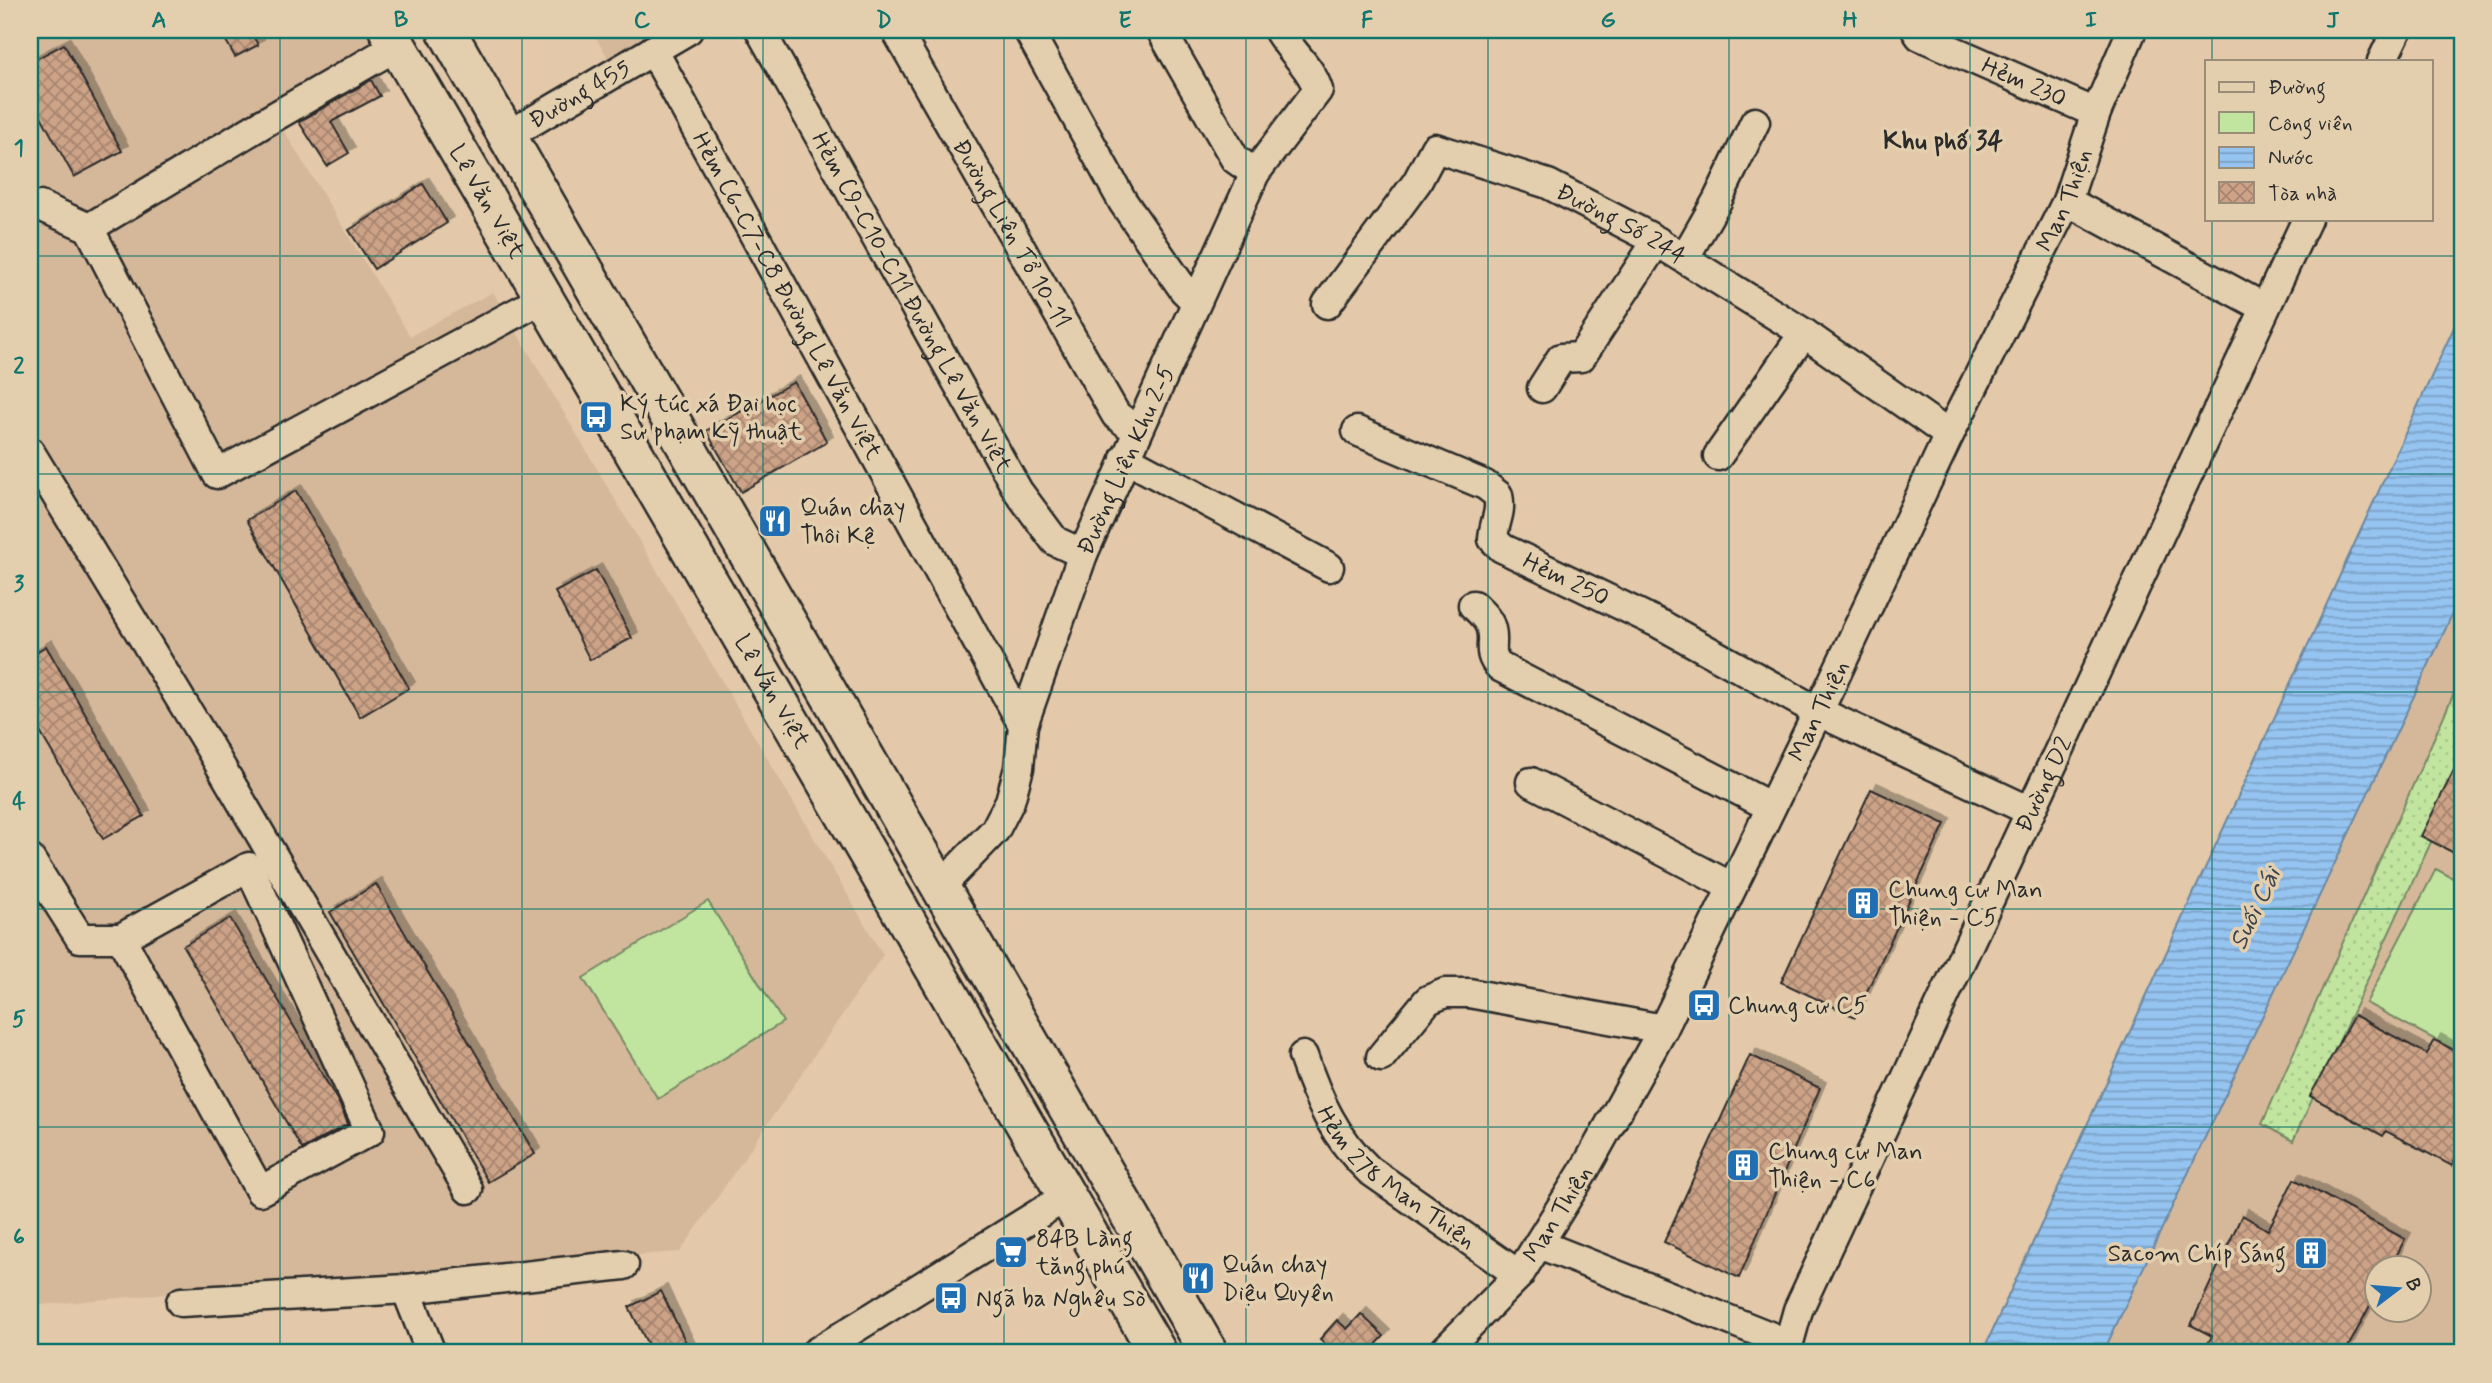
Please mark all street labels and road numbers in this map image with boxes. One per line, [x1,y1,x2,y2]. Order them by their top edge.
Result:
street label: Hẻm 230 [1976,51,2071,115]
street label: Đường 455 [524,53,637,137]
street label: Hẻm C6-C7-C8 Đường Lê Văn Việt [684,127,889,465]
street label: Hẻm C9-C10-C11 Đường Lê Văn Việt [803,127,1019,479]
street label: Đường Liên Tổ 10-11 [945,134,1077,334]
street label: Lê Văn Việt [441,139,532,265]
street label: Man Thiện [2030,145,2100,257]
street label: Đường Số 244 [1550,177,1691,273]
street label: Đường Liên Khu 2-5 [1071,361,1183,560]
street label: Hẻm 250 [1517,546,1614,614]
street label: Lê Văn Việt [726,629,817,755]
street label: Man Thiện [1782,656,1857,767]
street label: Đường D2 [2009,732,2080,837]
street label: Hẻm 278 Man Thiện [1309,1101,1481,1257]
street label: Man Thiện [1517,1160,1600,1269]

